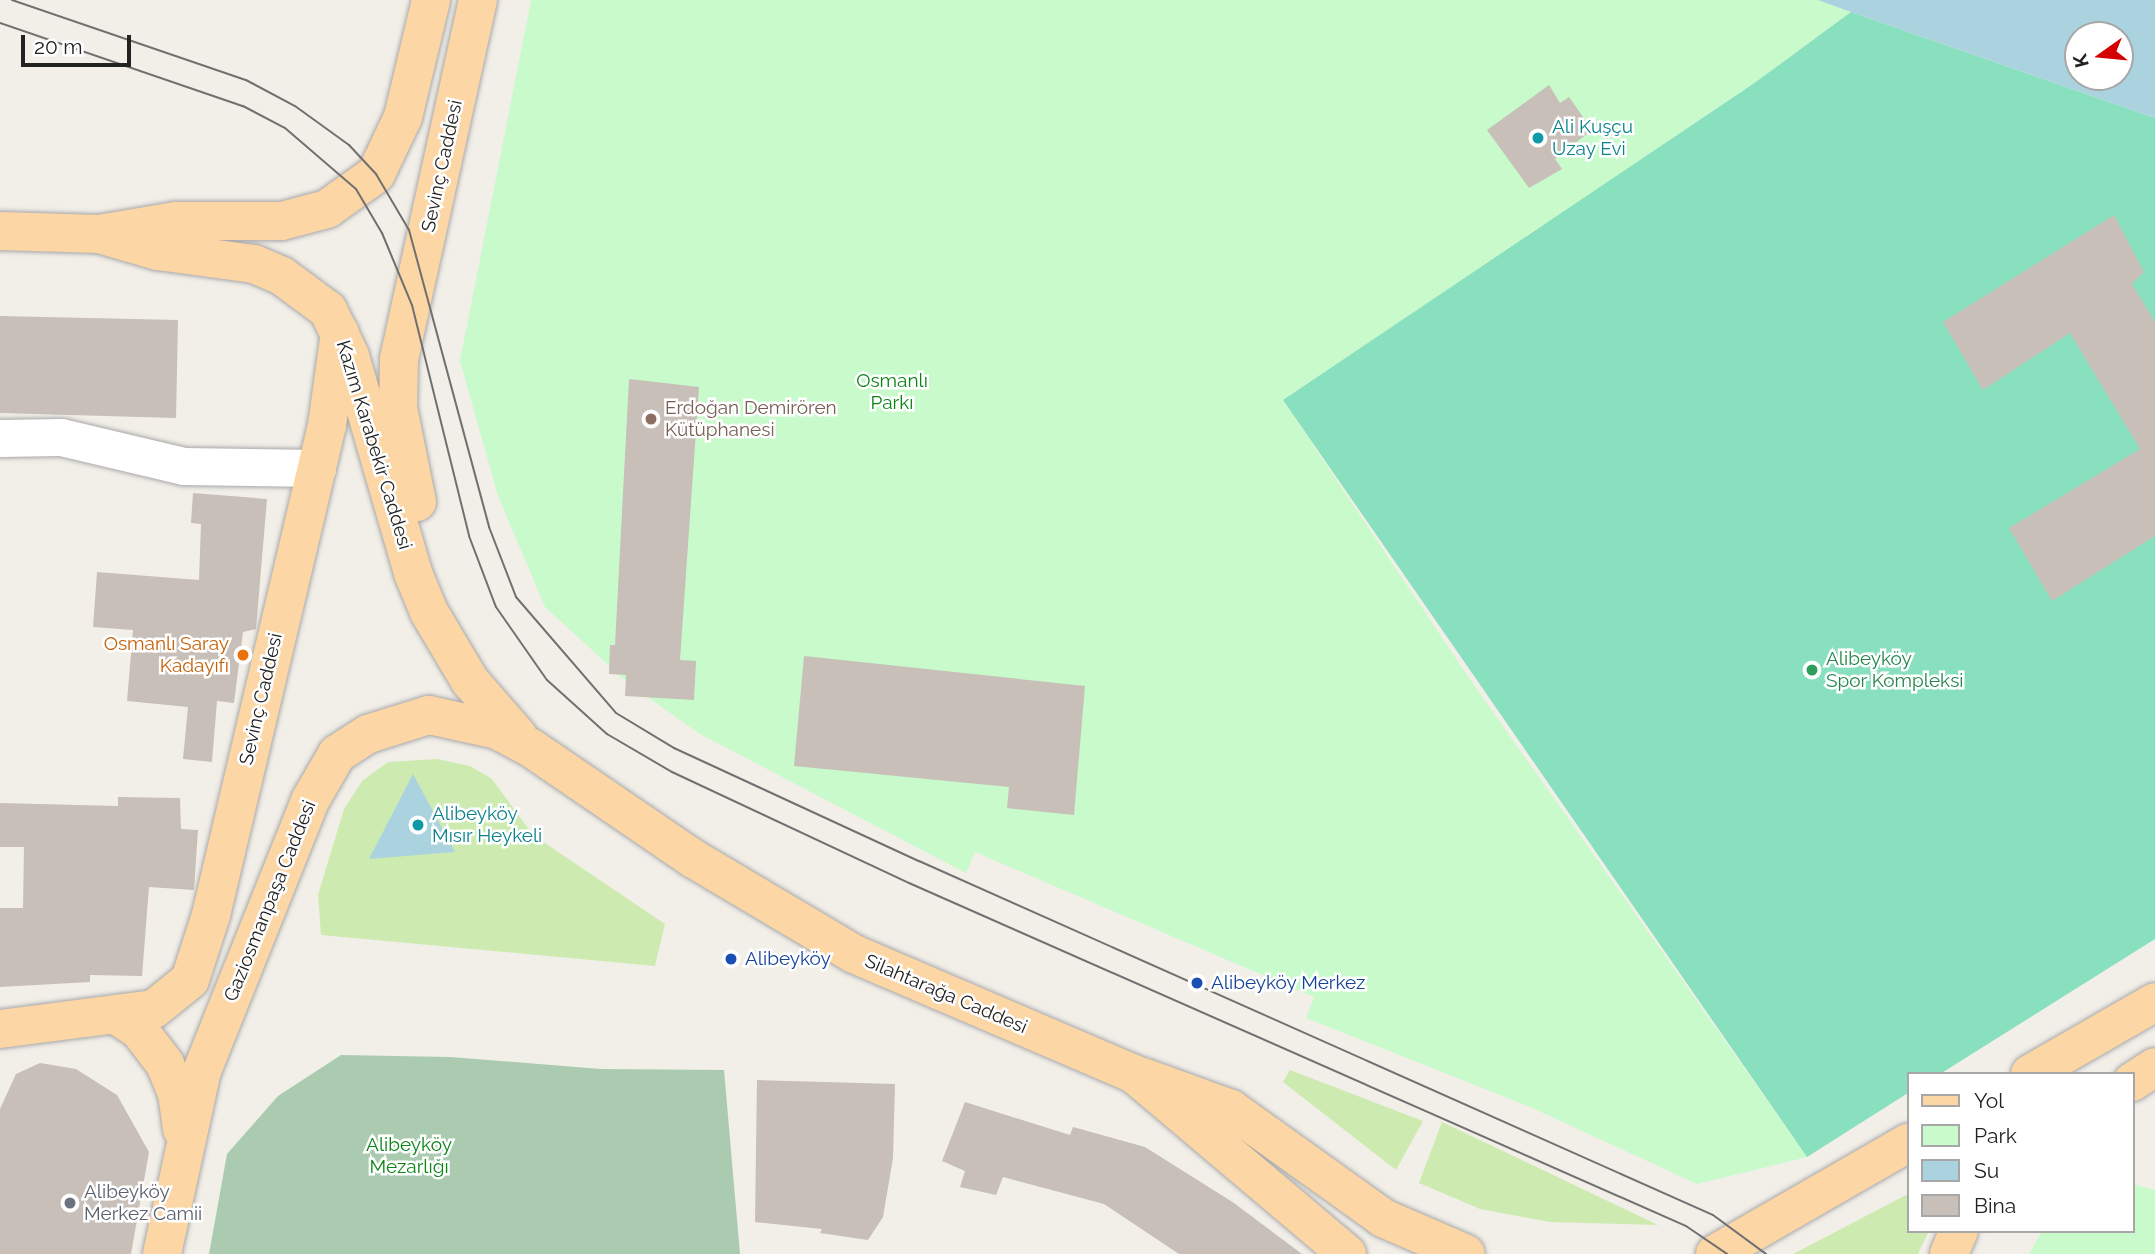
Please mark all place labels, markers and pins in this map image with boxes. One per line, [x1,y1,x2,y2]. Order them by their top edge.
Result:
place label: Ali Kuşçu Uzay Evi [1552,116,1633,160]
marker: Ali Kuşçu Uzay Evi [1530,130,1546,146]
place label: Erdoğan Demirören Kütüphanesi [665,397,837,441]
marker: Erdoğan Demirören Kütüphanesi [643,411,659,427]
place label: Osmanlı Saray Kadayıfı [104,633,229,677]
marker: Osmanlı Saray Kadayıfı [235,647,251,663]
place label: Alibeyköy Spor Kompleksi [1826,648,1964,692]
marker: Alibeyköy Spor Kompleksi [1804,662,1820,678]
place label: Alibeyköy Mısır Heykeli [432,803,543,847]
marker: Alibeyköy Mısır Heykeli [410,817,426,833]
place label: Alibeyköy [745,948,831,970]
marker: Alibeyköy [723,951,739,967]
place label: Alibeyköy Merkez [1211,972,1366,994]
marker: Alibeyköy Merkez [1189,975,1205,991]
place label: Alibeyköy Merkez Camii [84,1181,202,1225]
marker: Alibeyköy Merkez Camii [62,1195,78,1211]

